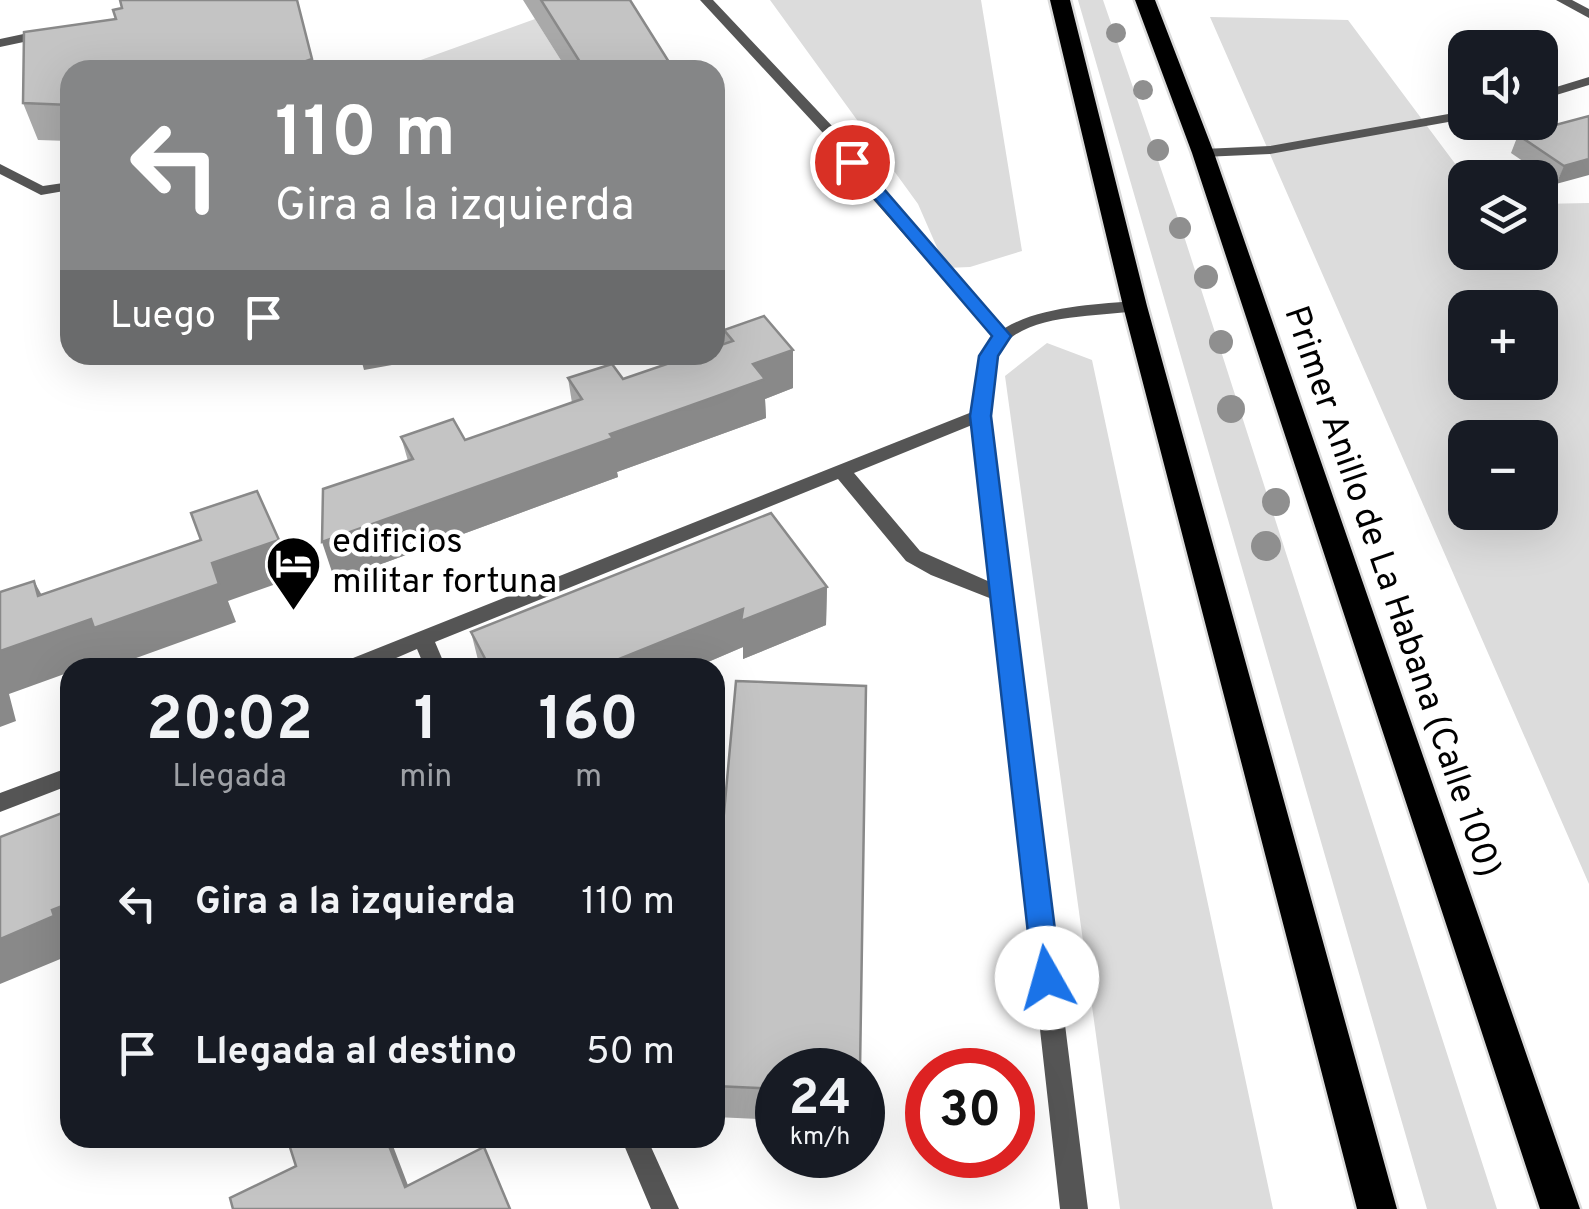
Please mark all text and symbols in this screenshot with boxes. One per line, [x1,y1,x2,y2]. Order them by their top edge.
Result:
map controls [1448,30,1558,530]
button: sound [1448,30,1558,140]
text: 110 m [275,92,456,181]
icon: left [110,100,240,230]
pin [810,120,895,205]
icon: arrive [825,135,880,190]
button: layers [1448,160,1558,270]
text: Gira a la izquierda [275,179,634,236]
icon: arrive [236,290,291,345]
button: + [1448,290,1558,400]
text: Luego [110,293,216,342]
street label: Primer Anillo de La Habana (Calle 100) [1272,301,1510,883]
button: − [1448,420,1558,530]
place label: edificios militar fortuna [332,521,557,605]
hotel icon: edificios militar fortuna [263,533,323,612]
text: 20:02 [146,685,313,761]
text: 1 [414,685,438,761]
text: 160 [539,685,639,761]
text: Llegada [172,758,287,798]
text: min [399,758,452,798]
text: m [575,758,602,798]
icon: left [110,876,165,931]
text: Gira a la izquierda [195,879,516,928]
text: 110 m [581,879,675,928]
position arrow [995,926,1099,1030]
icon: arrive [110,1026,165,1081]
text: Llegada al destino [195,1029,517,1078]
text: 50 m [586,1029,675,1078]
speed limit sign: 30 [905,1048,1035,1178]
text: 24 [789,1069,851,1132]
text: km/h [790,1122,850,1154]

